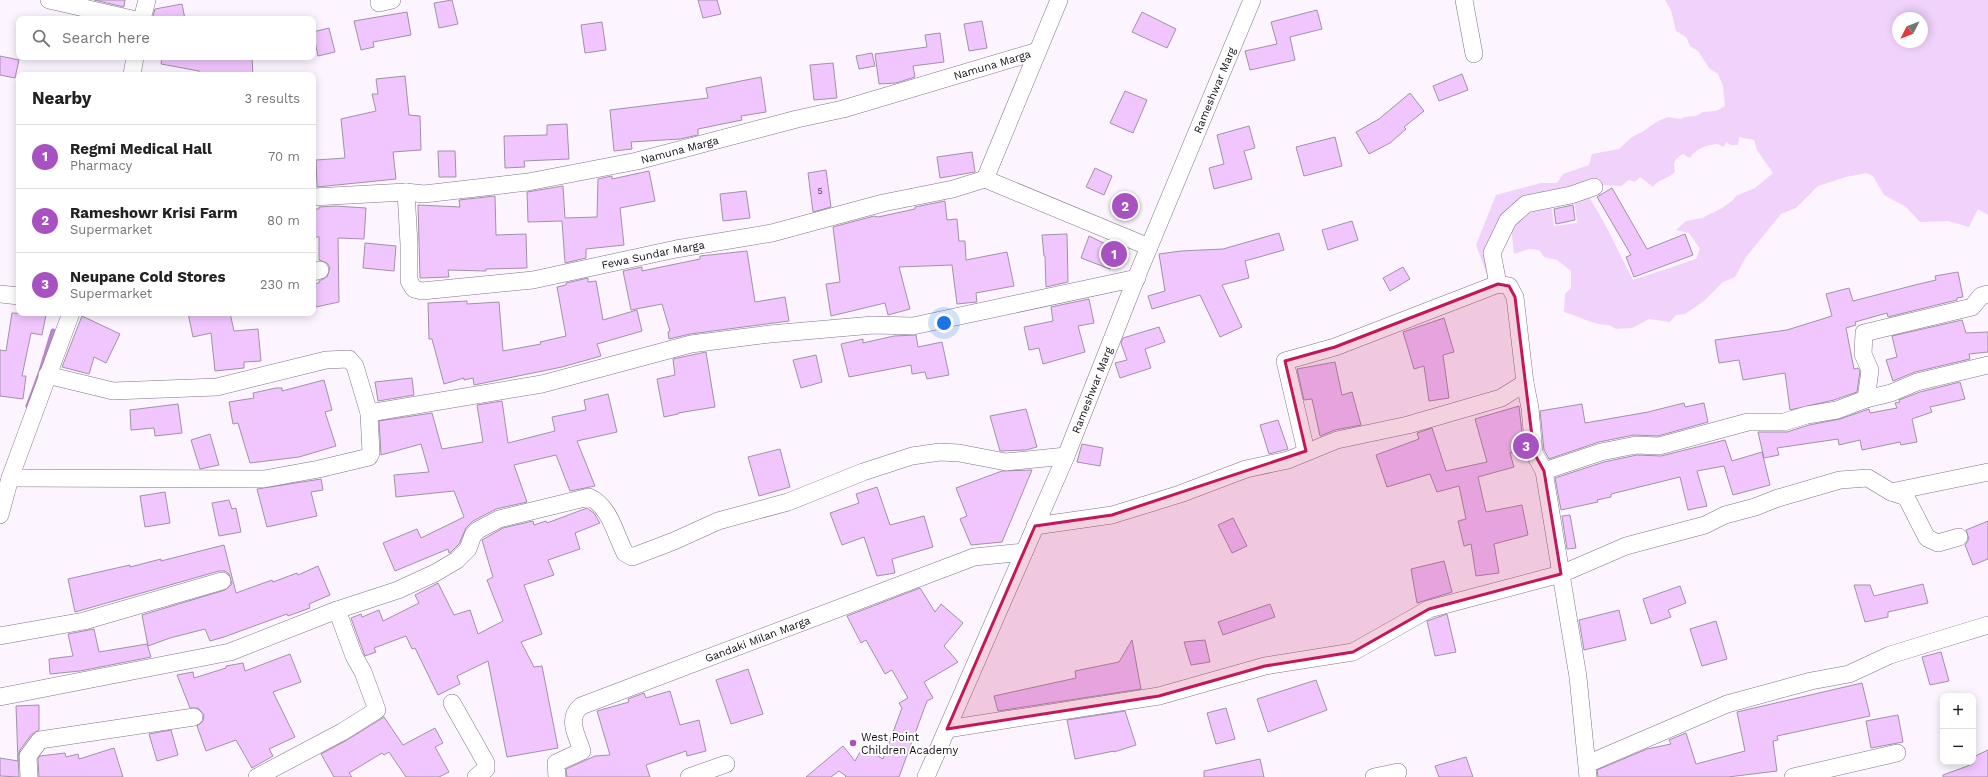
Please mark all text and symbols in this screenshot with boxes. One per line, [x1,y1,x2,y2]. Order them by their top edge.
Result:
north arrow [1892,12,1928,48]
search box [16,16,316,60]
icon: search [30,27,52,49]
text: Search here [62,29,150,47]
street label: Rameshwar Marg [1191,45,1238,135]
street label: Namuna Marga [952,47,1032,82]
text: Nearby [32,88,91,108]
text: 3 results [245,91,300,106]
street label: Namuna Marga [639,133,720,166]
text: Regmi Medical Hall [70,140,212,158]
text: 1 [42,149,48,164]
text: 70 m [268,149,300,164]
text: Pharmacy [70,158,132,173]
house number: 5 [817,186,823,196]
pin: 2 [1112,191,1138,221]
text: Rameshowr Krisi Farm [70,204,238,222]
text: 2 [41,213,49,228]
text: 80 m [267,213,300,228]
text: Supermarket [70,222,152,237]
street label: Fewa Sundar Marga [600,238,705,271]
pin: 1 [1101,239,1127,269]
text: Neupane Cold Stores [70,268,225,286]
text: 3 [41,277,49,292]
text: 230 m [260,277,300,292]
text: Supermarket [70,286,152,301]
your location [934,313,954,333]
street label: Rameshwar Marg [1069,345,1115,435]
pin: 3 [1513,431,1539,461]
street label: Gandaki Milan Marga [703,613,812,665]
map controls [1940,693,1976,765]
button: + [1940,693,1976,729]
button: − [1940,729,1976,765]
place label: West Point Children Academy [861,731,958,757]
marker: West Point Children Academy [848,738,858,748]

